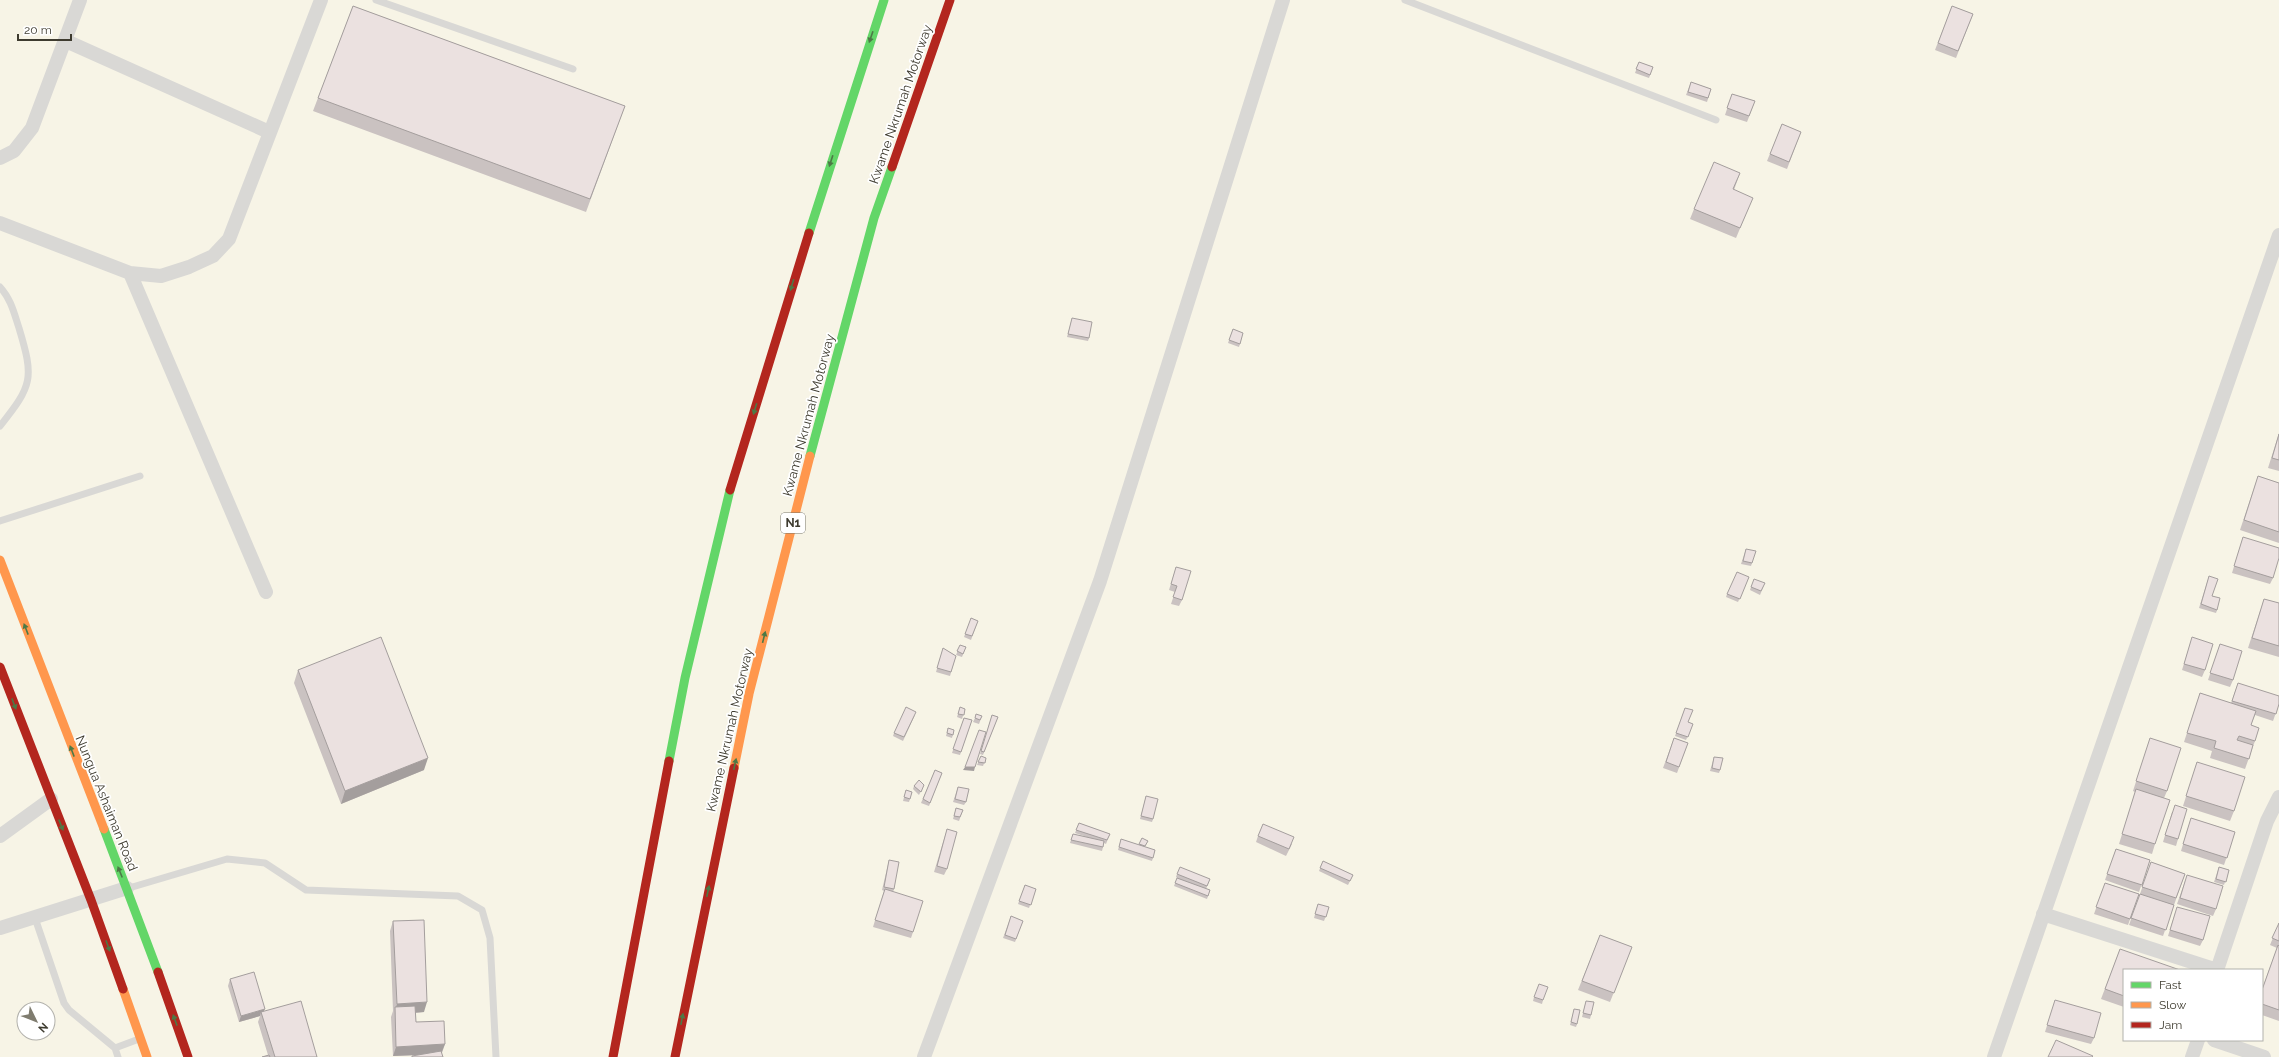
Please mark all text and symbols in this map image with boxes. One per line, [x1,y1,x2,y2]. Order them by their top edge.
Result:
scale bar [18,16,71,42]
text: 20 m [24,23,52,37]
street label: Kwame Nkrumah Motorway [866,23,935,186]
one-way arrow [867,31,873,43]
one-way arrow [828,155,834,167]
one-way arrow [789,279,795,291]
street label: Kwame Nkrumah Motorway [780,332,837,498]
one-way arrow [752,403,758,415]
road number: N1 [781,513,805,533]
one-way arrow [23,623,29,635]
one-way arrow [761,631,767,644]
street label: Kwame Nkrumah Motorway [703,647,756,813]
one-way arrow [12,698,18,710]
street label: Nungua Ashaiman Road [72,733,141,873]
one-way arrow [69,745,75,757]
one-way arrow [732,758,738,770]
one-way arrow [59,819,65,831]
one-way arrow [117,865,123,877]
one-way arrow [705,885,711,897]
one-way arrow [105,941,111,953]
legend [2123,969,2263,1041]
text: Fast [2159,978,2182,992]
text: Slow [2159,998,2186,1012]
north arrow [16,1001,56,1041]
one-way arrow [680,1013,686,1025]
one-way arrow [171,1014,177,1026]
text: Jam [2159,1018,2182,1032]
text: N [35,1020,51,1035]

